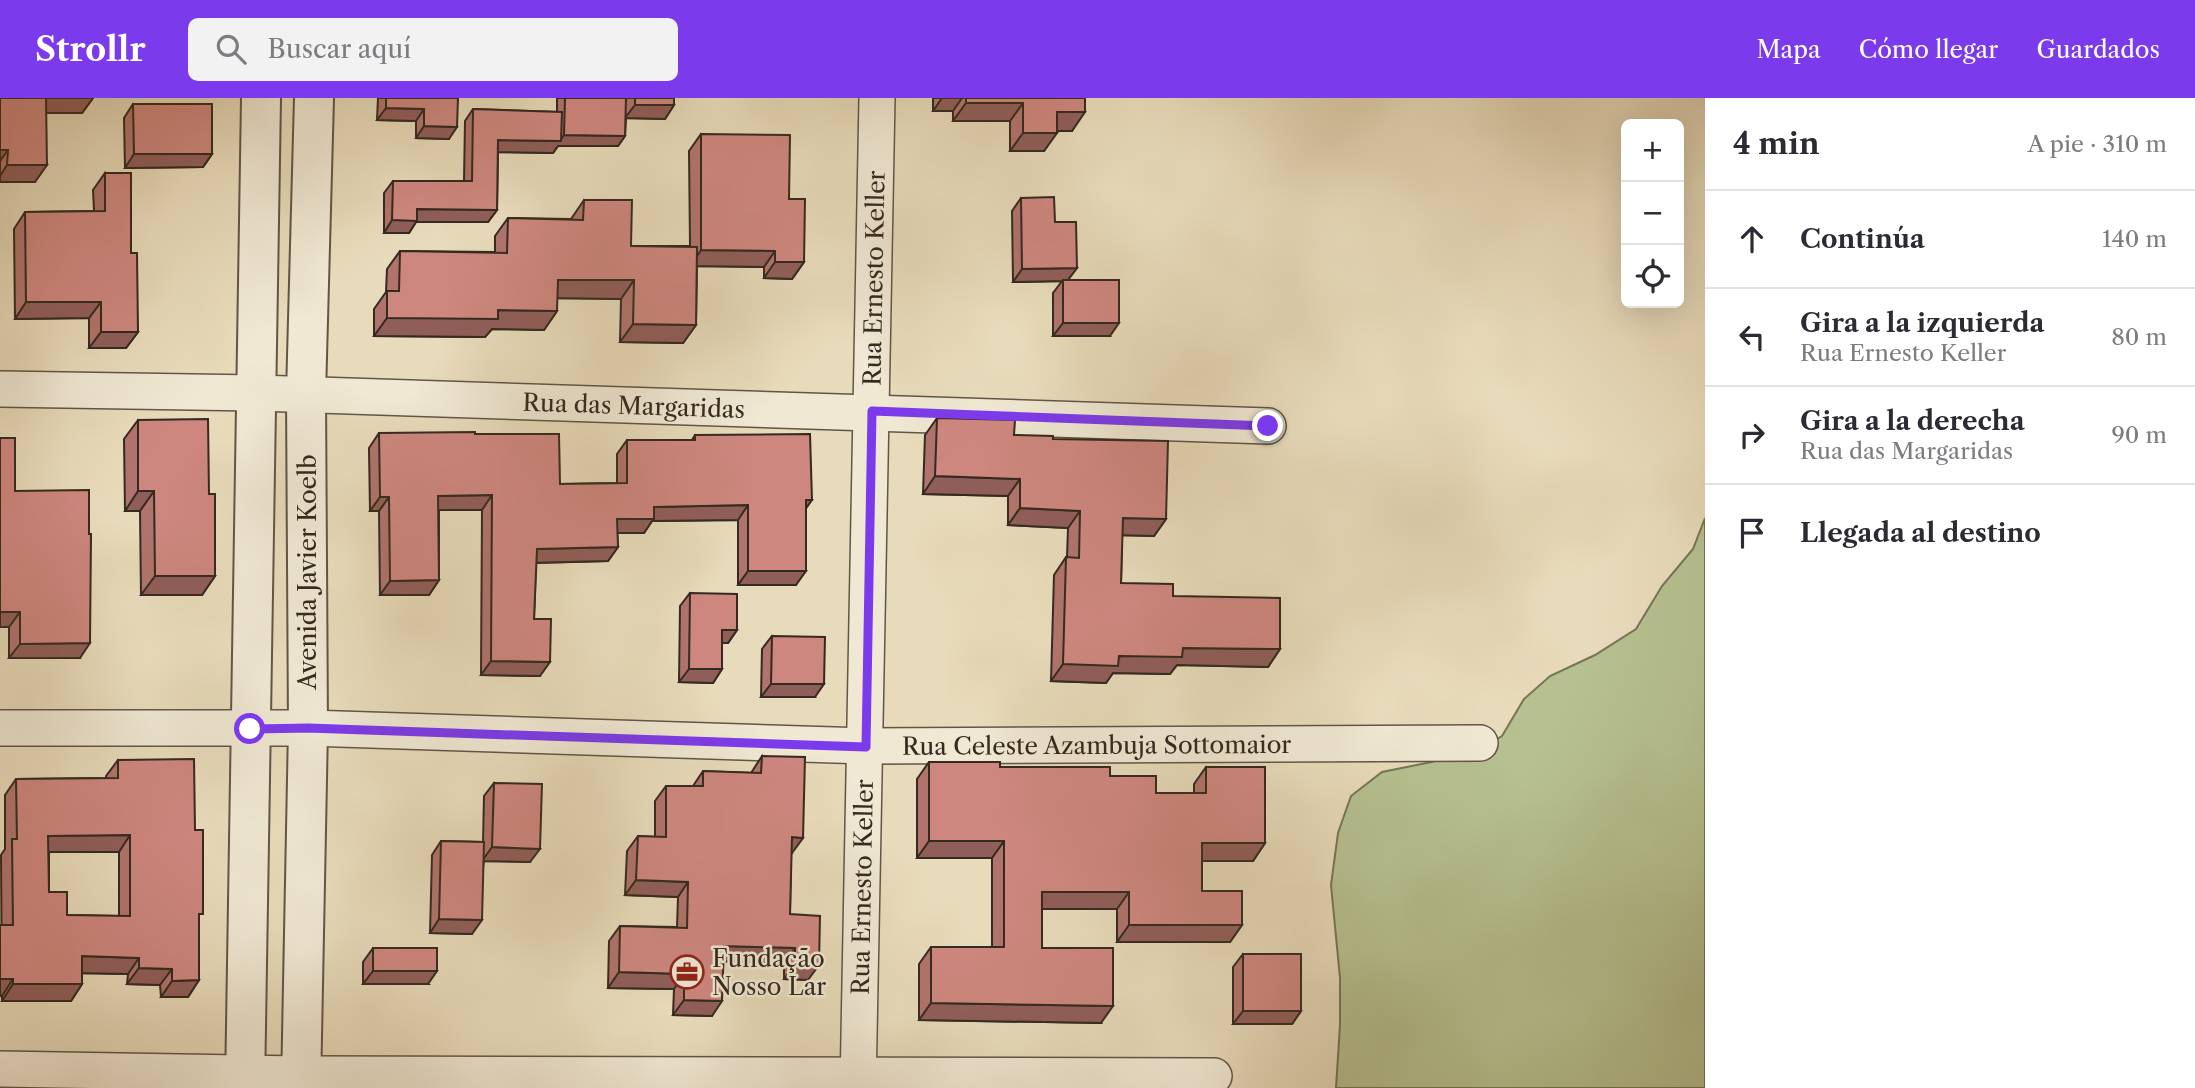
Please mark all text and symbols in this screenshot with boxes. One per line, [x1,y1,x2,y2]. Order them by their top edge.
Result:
search box [188,18,678,81]
text: Strollr [35,29,146,70]
icon: search [212,30,250,68]
text: Buscar aquí [268,33,411,65]
text: Mapa [1756,35,1821,64]
text: Cómo llegar [1859,35,1998,64]
text: Guardados [2036,35,2160,64]
map controls [1621,119,1684,308]
button: + [1621,119,1684,182]
text: 4 min [1733,125,1819,162]
text: A pie · 310 m [2027,130,2167,158]
street label: Rua Ernesto Keller [857,170,890,386]
button: − [1621,182,1684,245]
icon: ahead [1733,220,1771,258]
text: Continúa [1800,223,1925,255]
text: 140 m [2102,225,2167,253]
button: locate [1621,245,1684,308]
text: Gira a la izquierda [1800,307,2045,339]
icon: left [1733,318,1771,356]
text: 80 m [2111,323,2167,351]
text: Rua Ernesto Keller [1800,339,2006,367]
street label: Rua das Margaridas [522,387,745,423]
text: Gira a la derecha [1800,405,2025,437]
route end [1252,410,1283,441]
icon: right [1733,416,1771,454]
text: 90 m [2111,421,2167,449]
text: Rua das Margaridas [1800,437,2013,465]
street label: Avenida Javier Koelb [293,454,322,691]
icon: arrive [1733,514,1771,552]
text: Llegada al destino [1800,517,2041,549]
route start [234,713,265,744]
street label: Rua Celeste Azambuja Sottomaior [902,729,1291,760]
street label: Rua Ernesto Keller [845,779,878,995]
place label: Fundação Nosso Lar [712,944,826,1001]
office icon: Fundação Nosso Lar [668,953,706,991]

